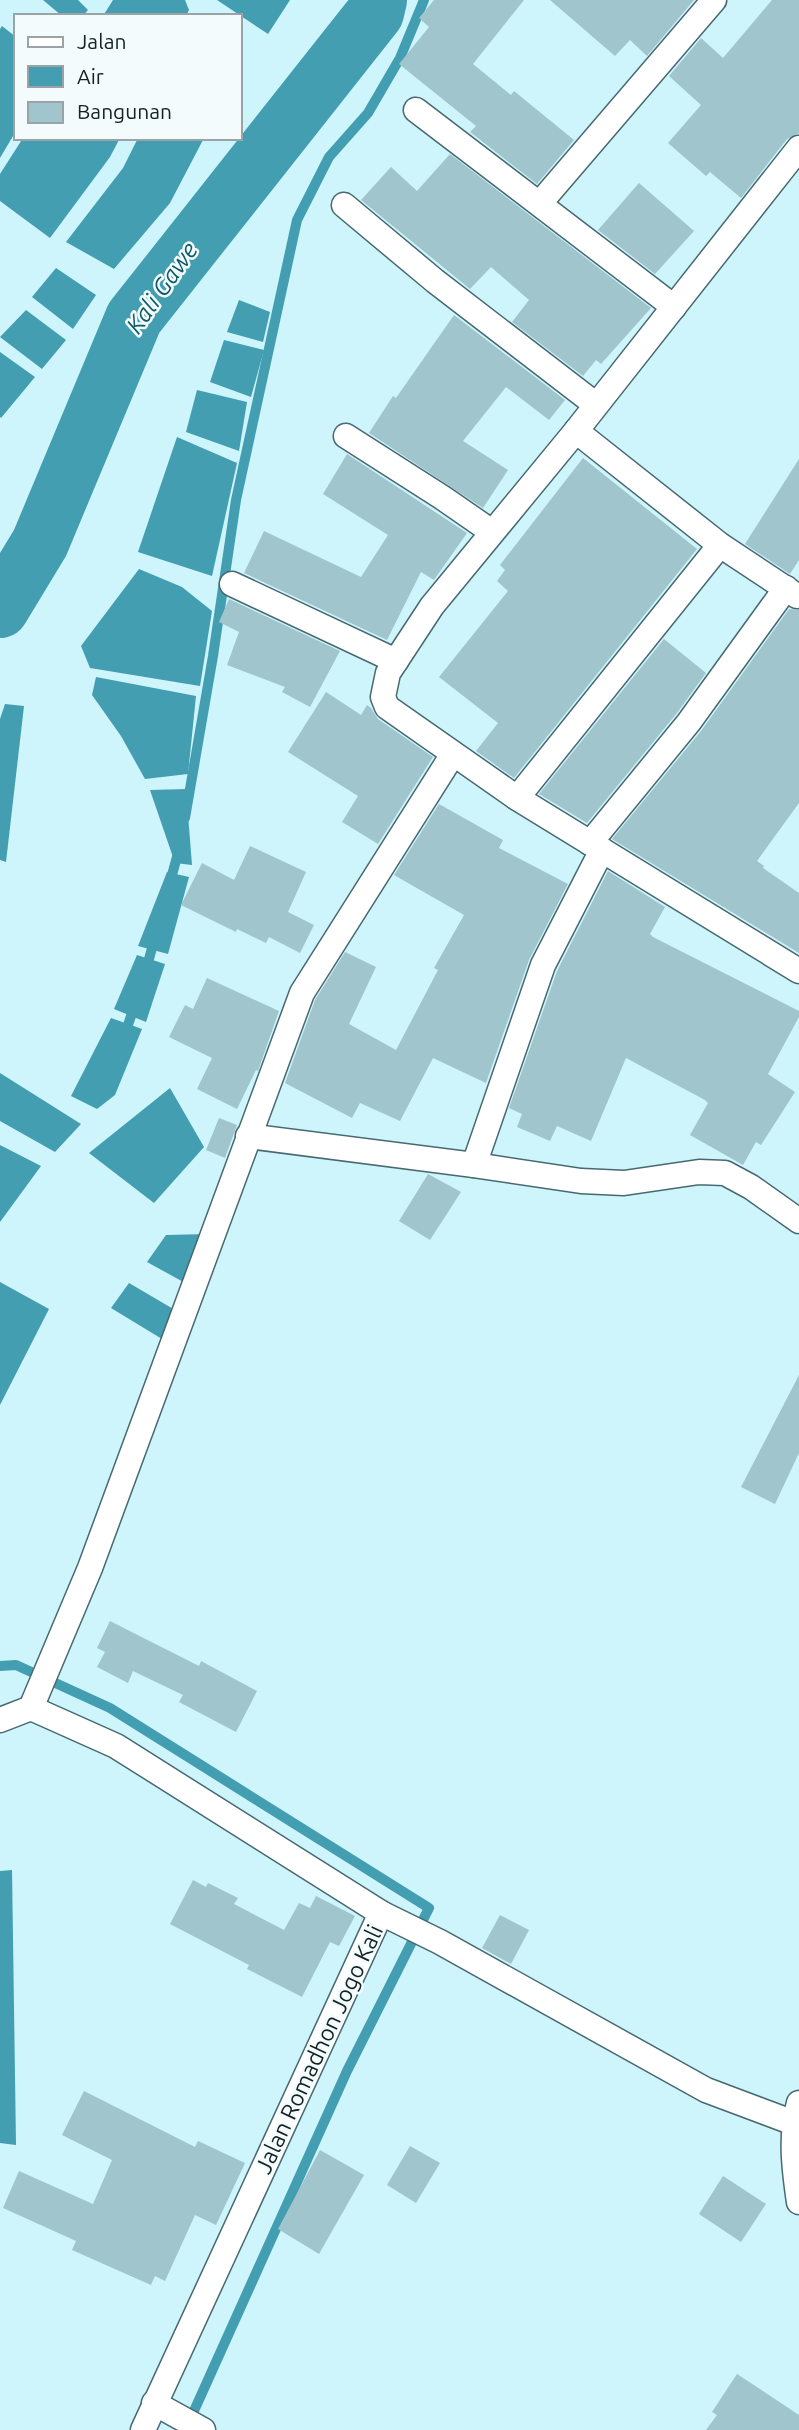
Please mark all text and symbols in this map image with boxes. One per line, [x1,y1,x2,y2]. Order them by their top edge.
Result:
legend [14,14,242,140]
text: Jalan [77,29,126,53]
text: Air [77,64,104,88]
text: Bangunan [77,99,172,123]
water label: Kali Gawe [121,237,203,338]
street label: Jalan Romadhon Jogo Kali [250,1921,387,2177]

